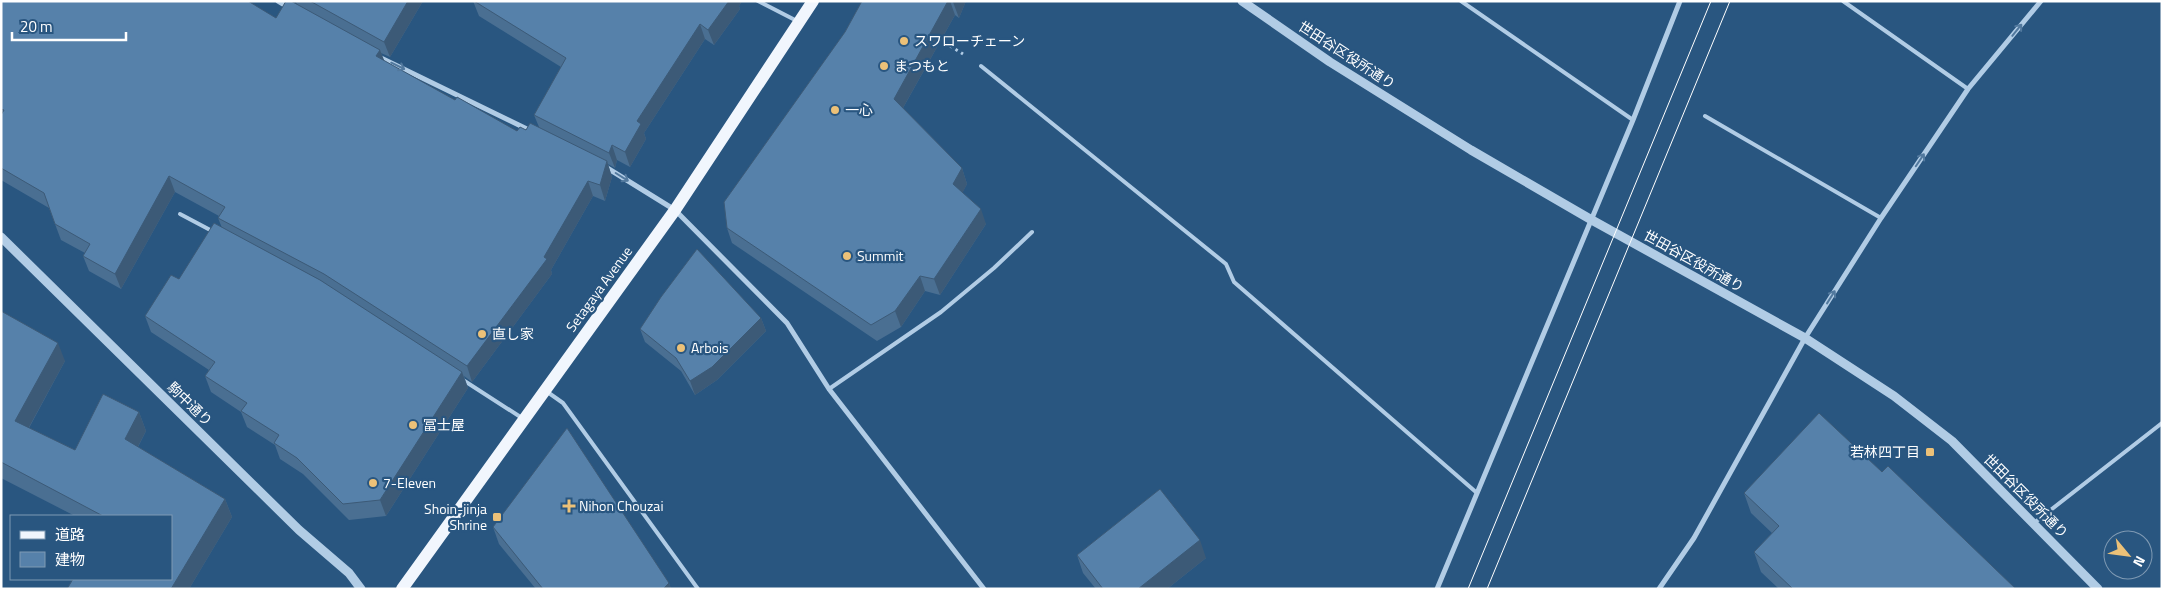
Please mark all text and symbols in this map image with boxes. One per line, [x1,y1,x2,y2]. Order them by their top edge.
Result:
scale bar [12,10,126,42]
text: 20 m [20,15,53,38]
street label: 世田谷区役所通り [1295,15,1400,94]
one-way arrow [2011,24,2022,37]
place label: スワローチェーン [914,30,1025,51]
marker: スワローチェーン [898,35,910,47]
place label: まつもと [894,55,950,76]
marker: まつもと [878,60,890,72]
one-way arrow [390,62,405,71]
place label: 一心 [845,99,873,120]
marker: 一心 [829,104,841,116]
one-way arrow [1915,154,1925,168]
one-way arrow [614,173,628,183]
street label: 世田谷区役所通り [1640,224,1748,297]
street label: Setagaya Avenue [560,242,637,336]
place label: Summit [857,245,903,266]
marker: Summit [841,250,853,262]
one-way arrow [1827,290,1837,304]
place label: 直し家 [492,323,534,344]
marker: 直し家 [476,328,488,340]
place label: Arbois [691,337,729,358]
marker: Arbois [675,342,687,354]
street label: 駒中通り [163,377,218,431]
place label: 冨士屋 [423,414,465,435]
marker: 冨士屋 [407,419,419,431]
place label: 若林四丁目 [1850,441,1920,462]
marker: 若林四丁目 [1924,446,1936,458]
street label: 世田谷区役所通り [1979,449,2073,543]
place label: 7-Eleven [383,472,436,493]
marker: 7-Eleven [367,477,379,489]
place label: Nihon Chouzai [579,495,663,516]
place label: Shoin-jinja Shrine [424,498,487,535]
marker: Nihon Chouzai [563,500,575,512]
marker: Shoin-jinja Shrine [491,511,503,523]
legend [10,515,172,580]
text: 道路 [55,523,85,546]
north arrow [2103,530,2153,580]
text: 建物 [55,548,85,571]
text: N [2128,552,2151,571]

